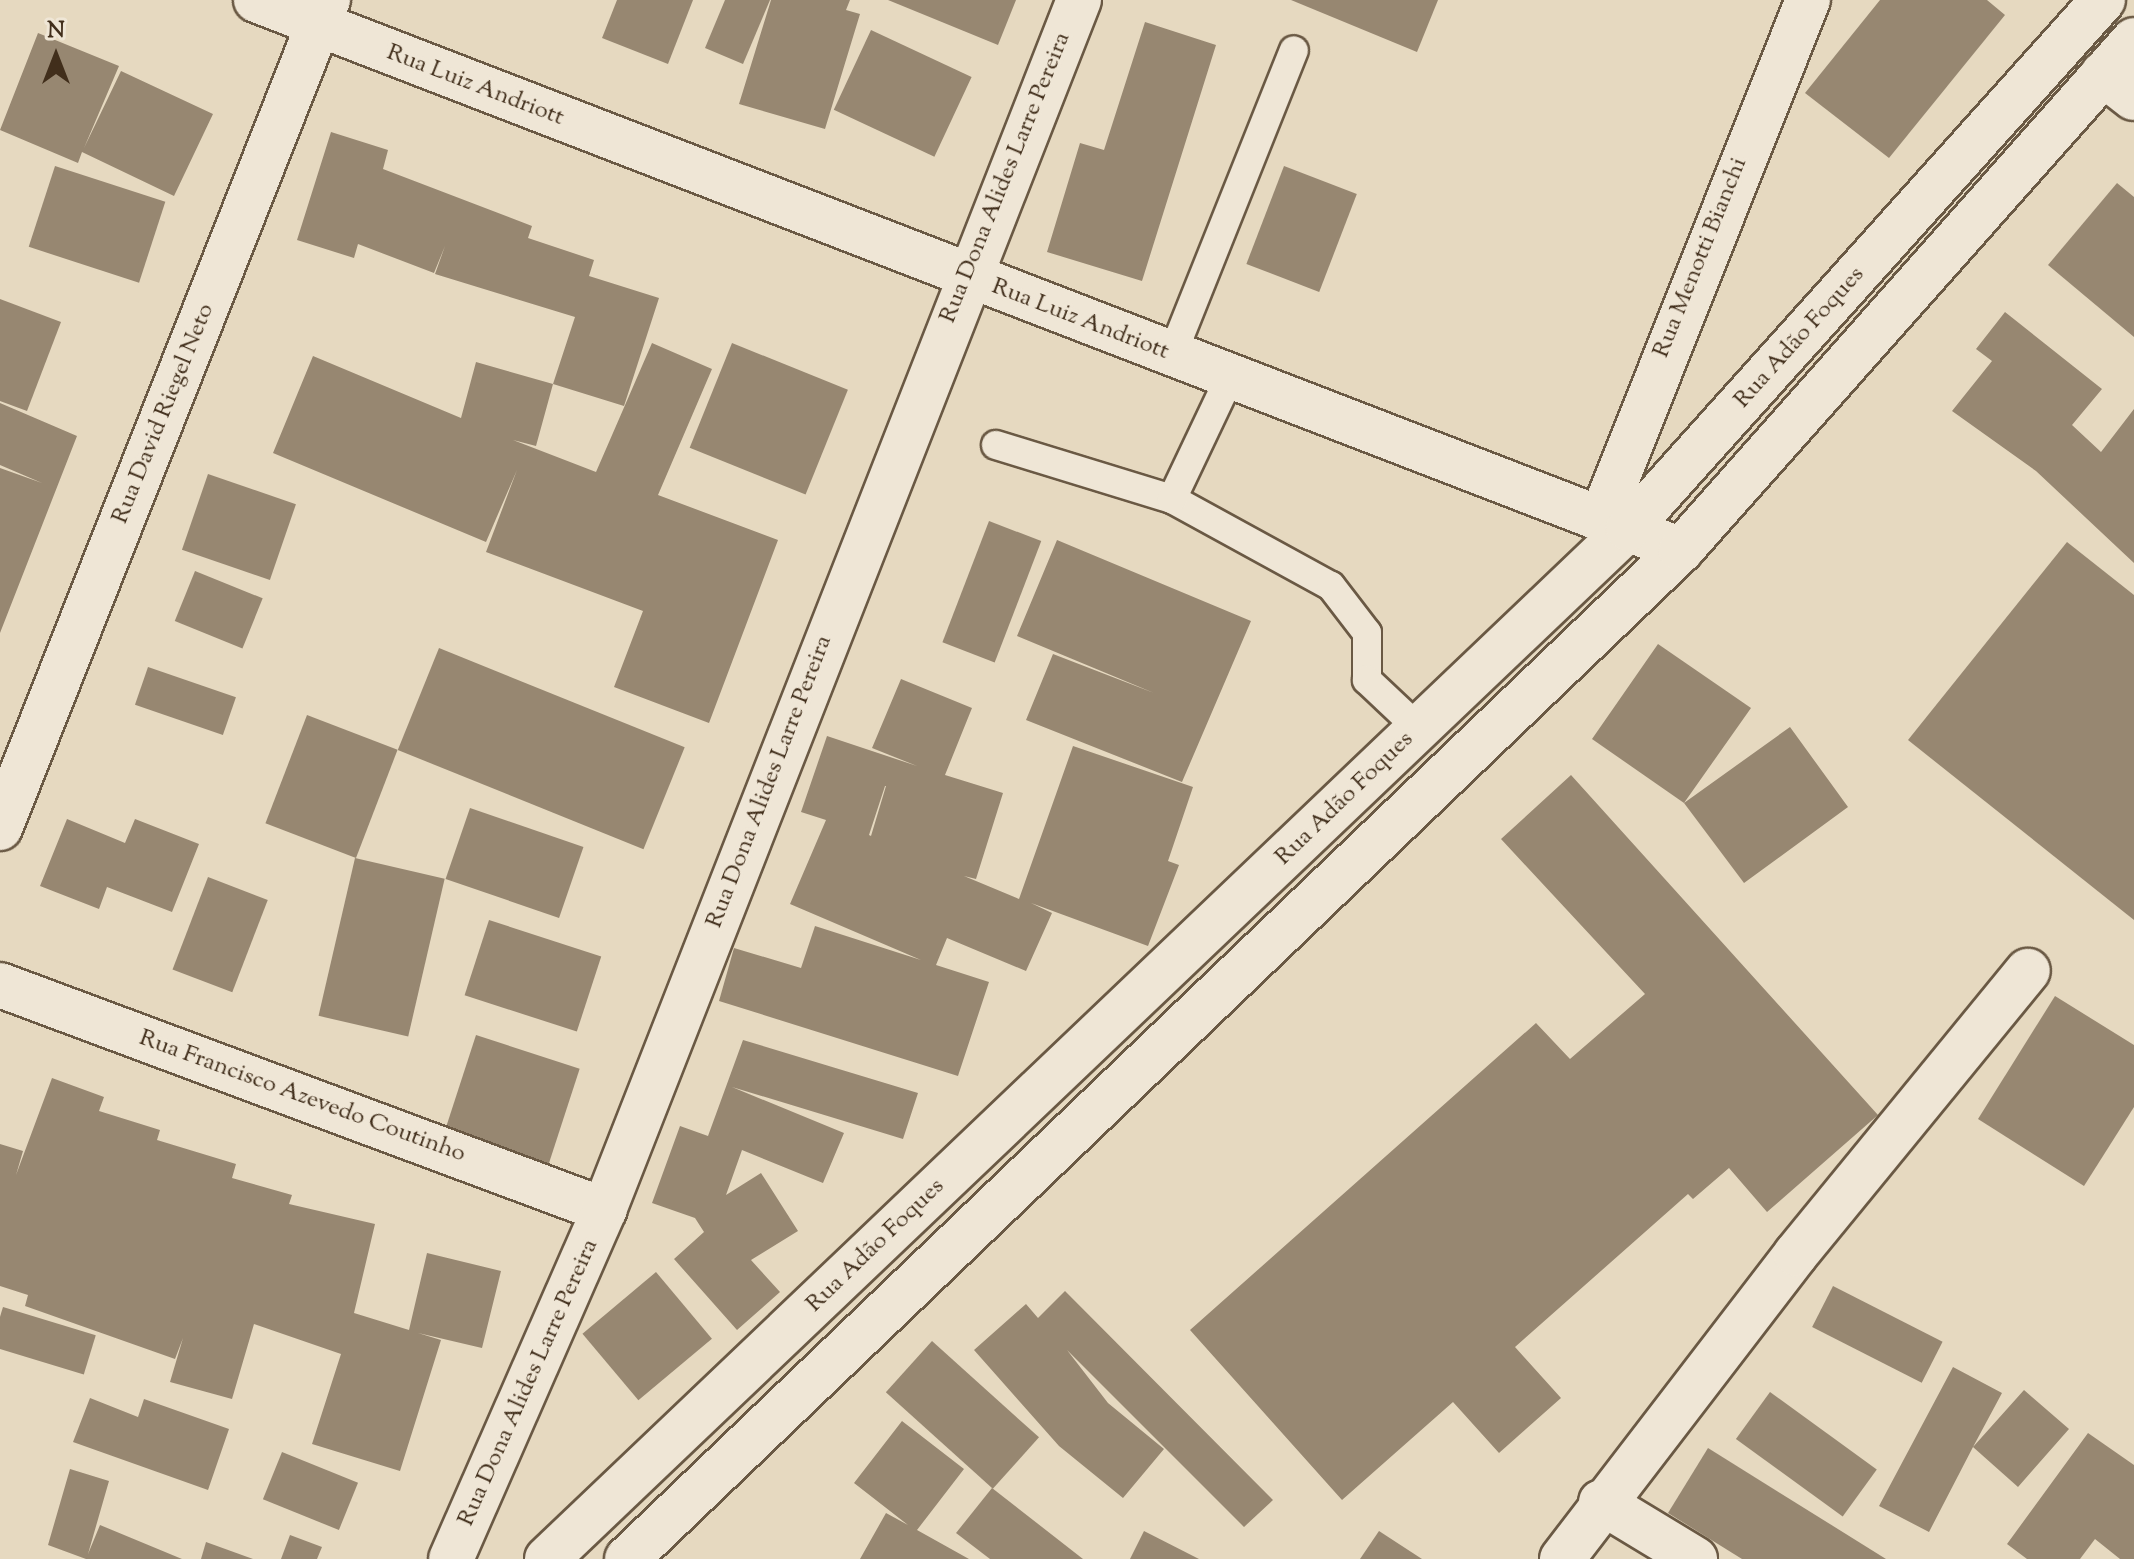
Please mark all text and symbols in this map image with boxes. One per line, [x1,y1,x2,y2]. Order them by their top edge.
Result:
north arrow [16,16,96,96]
text: N [47,16,65,48]
street label: Rua Dona Alides Larre Pereira [934,28,1078,328]
street label: Rua Luiz Andriott [382,39,568,133]
street label: Rua Menotti Bianchi [1648,154,1754,362]
street label: Rua Adão Foques [1729,261,1871,415]
street label: Rua Luiz Andriott [987,273,1173,367]
street label: Rua David Riegel Neto [107,300,221,528]
street label: Rua Dona Alides Larre Pereira [701,632,839,932]
street label: Rua Adão Foques [1270,726,1420,872]
street label: Rua Francisco Azevedo Coutinho [135,1024,469,1170]
street label: Rua Adão Foques [801,1173,951,1319]
street label: Rua Dona Alides Larre Pereira [453,1235,605,1531]

